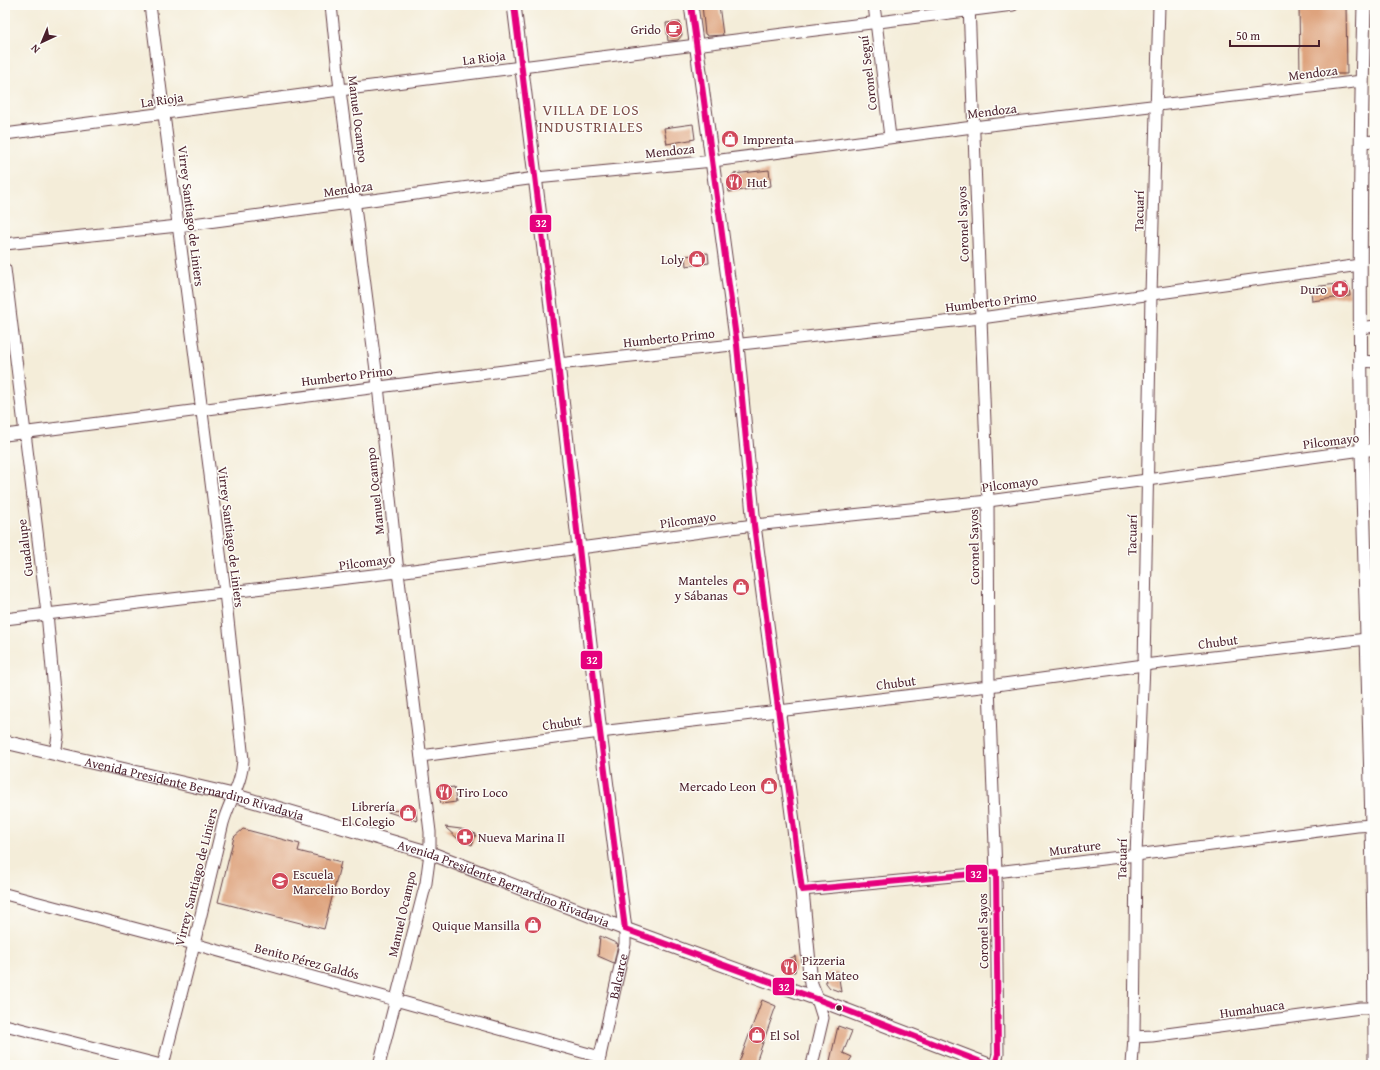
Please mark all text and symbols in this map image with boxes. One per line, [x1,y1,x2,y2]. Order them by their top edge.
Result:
cafe icon: Grido [664,19,684,39]
place label: Grido [631,20,661,39]
north arrow [22,22,62,62]
scale bar [1230,22,1319,48]
text: 50 m [1236,27,1260,44]
street label: Coronel Seguí [854,34,882,111]
text: N [26,40,43,58]
street label: La Rioja [462,46,507,70]
street label: Mendoza [1287,60,1340,85]
street label: Manuel Ocampo [343,74,373,164]
street label: La Rioja [140,87,185,112]
street label: Mendoza [966,98,1019,123]
district label: VILLA DE LOS INDUSTRIALES [538,99,644,137]
shop icon: Imprenta [720,129,740,149]
place label: Imprenta [743,130,795,149]
street label: Mendoza [644,139,696,163]
street label: Virrey Santiago de Liniers [173,145,209,287]
restaurant icon: Hut [724,172,744,192]
place label: Hut [747,173,768,192]
street label: Mendoza [322,176,375,202]
street label: Coronel Sayos [952,186,974,262]
street label: Tacuarí [1129,190,1149,232]
line badge: 32 [529,214,552,233]
text: 32 [535,215,547,231]
shop icon: Loly [687,249,707,269]
place label: Loly [661,250,685,269]
pharmacy icon: Duro [1330,279,1350,299]
place label: Duro [1300,280,1327,299]
street label: Humberto Primo [944,287,1038,317]
street label: Humberto Primo [622,324,716,352]
street label: Humberto Primo [300,361,394,391]
street label: Pilcomayo [1302,428,1360,454]
street label: Manuel Ocampo [361,446,389,536]
street label: Virrey Santiago de Liniers [213,466,249,608]
street label: Pilcomayo [981,471,1039,497]
street label: Pilcomayo [659,507,718,533]
street label: Coronel Sayos [964,509,984,585]
street label: Tacuarí [1122,514,1142,556]
street label: Guadalupe [12,518,38,578]
street label: Pilcomayo [338,549,396,575]
place label: Manteles y Sábanas [674,571,728,605]
shop icon: Manteles y Sábanas [731,577,751,597]
street label: Chubut [1197,630,1239,654]
line badge: 32 [580,650,603,670]
text: 32 [586,652,598,668]
street label: Chubut [875,671,917,695]
street label: Chubut [541,711,583,735]
street label: Avenida Presidente Bernardino Rivadavia [83,751,307,825]
shop icon: Mercado Leon [759,776,779,796]
place label: Mercado Leon [679,777,757,796]
restaurant icon: Tiro Loco [434,782,454,802]
place label: Tiro Loco [457,783,508,802]
place label: Librería El Colegio [342,797,396,831]
shop icon: Librería El Colegio [398,803,418,823]
street label: Virrey Santiago de Liniers [170,806,222,948]
pharmacy icon: Nueva Marina II [455,827,475,847]
place label: Nueva Marina II [478,828,565,847]
street label: Avenida Presidente Bernardino Rivadavia [396,835,613,932]
street label: Murature [1048,835,1102,861]
street label: Tacuarí [1112,838,1132,880]
line badge: 32 [965,864,988,883]
place label: Escuela Marcelino Bordoy [293,865,391,899]
text: 32 [970,866,982,882]
street label: Manuel Ocampo [383,869,421,959]
school or university icon: Escuela Marcelino Bordoy [270,871,290,891]
street label: Coronel Sayos [973,893,993,969]
shop icon: Quique Mansilla [523,915,543,935]
place label: Quique Mansilla [432,916,521,935]
street label: Benito Pérez Galdós [253,938,361,984]
place label: Pizzeria San Mateo [802,951,859,985]
street label: Balcarce [604,952,632,1001]
restaurant icon: Pizzeria San Mateo [779,957,799,977]
line badge: 32 [772,977,795,996]
text: 32 [778,979,790,995]
street label: Humahuaca [1219,995,1286,1023]
unlabelled marker [834,1003,844,1013]
shop icon: El Sol [747,1025,767,1045]
place label: El Sol [770,1026,800,1045]

